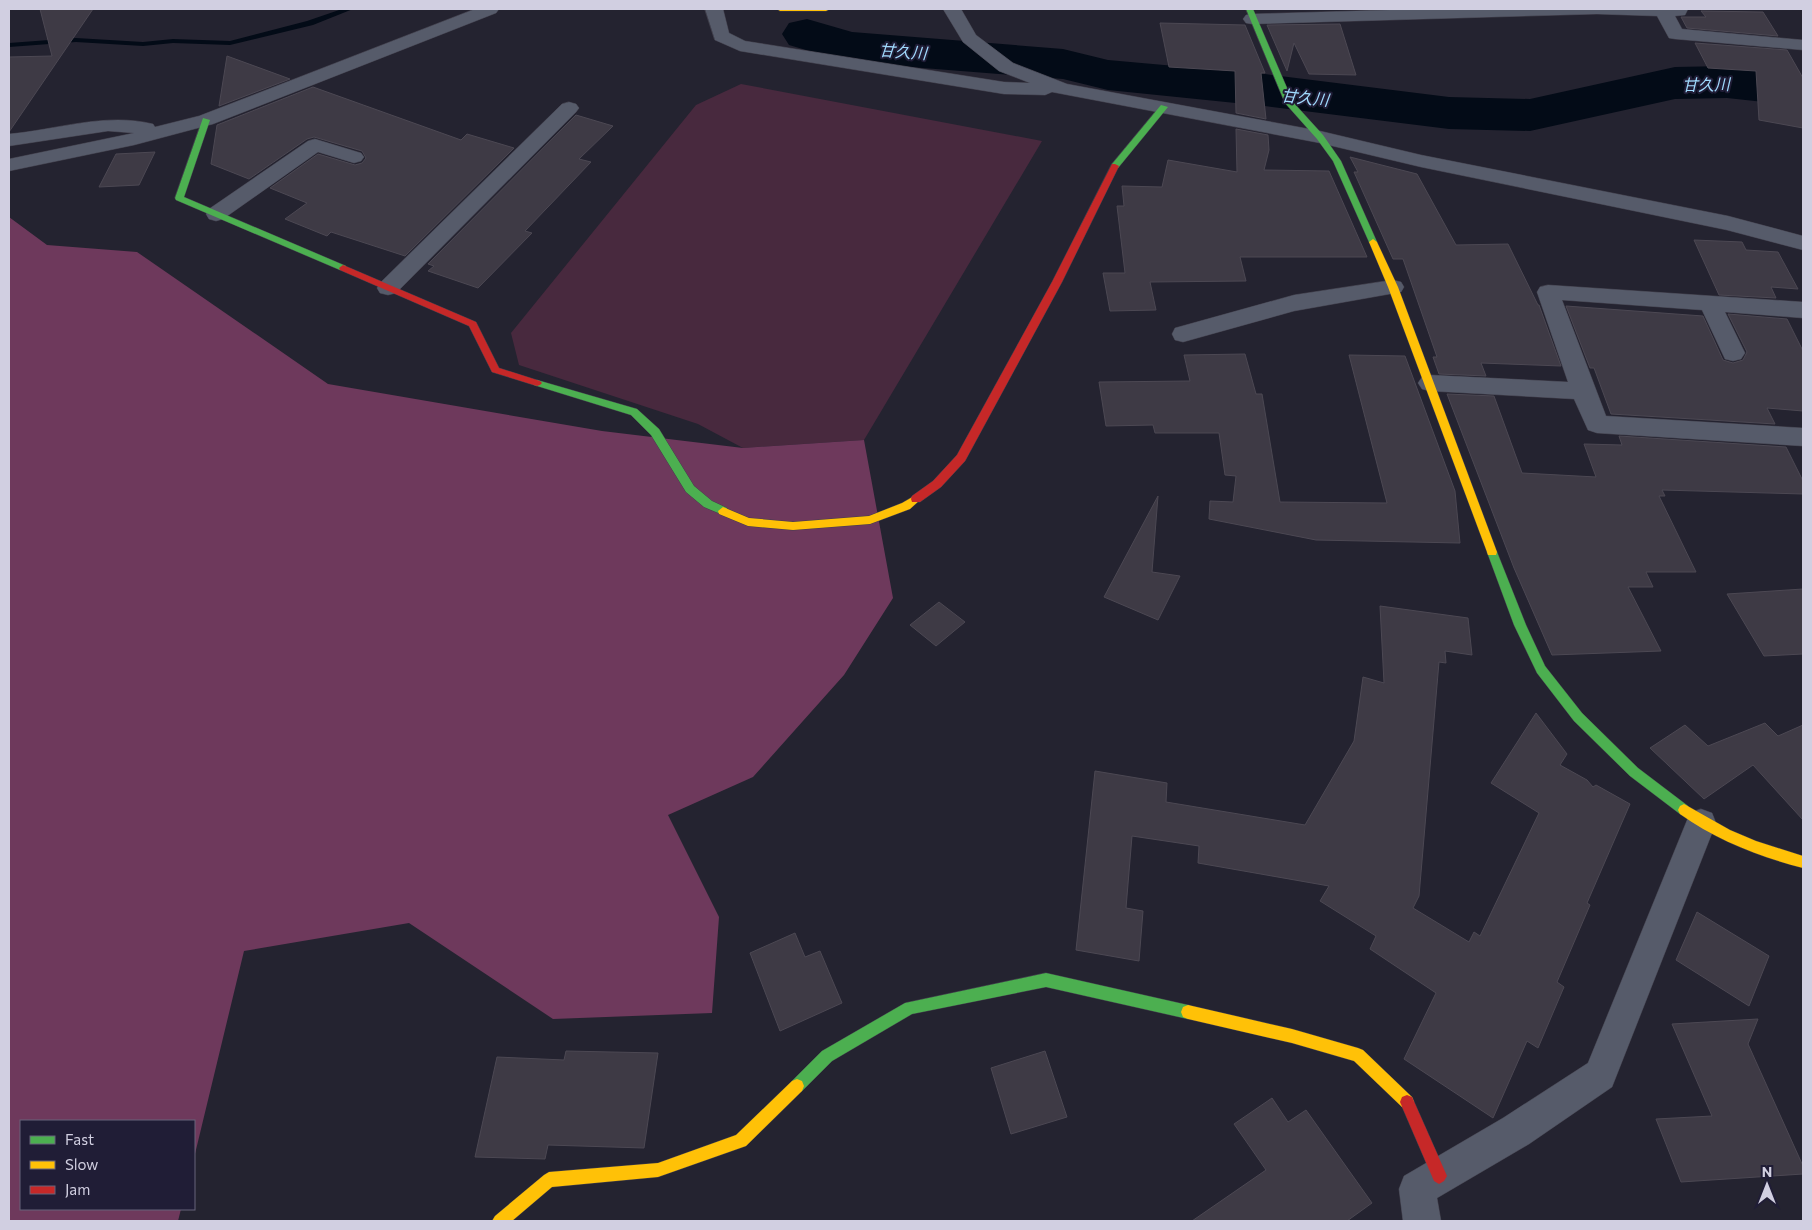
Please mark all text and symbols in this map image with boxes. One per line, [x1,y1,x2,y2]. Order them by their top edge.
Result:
water label: 甘久川 [878,40,930,62]
water label: 甘久川 [1682,74,1732,94]
water label: 甘久川 [1280,85,1332,109]
legend [20,1120,195,1210]
text: Fast [65,1130,94,1148]
text: Slow [65,1155,98,1173]
north arrow [1742,1160,1792,1210]
text: N [1762,1163,1772,1180]
text: Jam [65,1180,90,1198]

